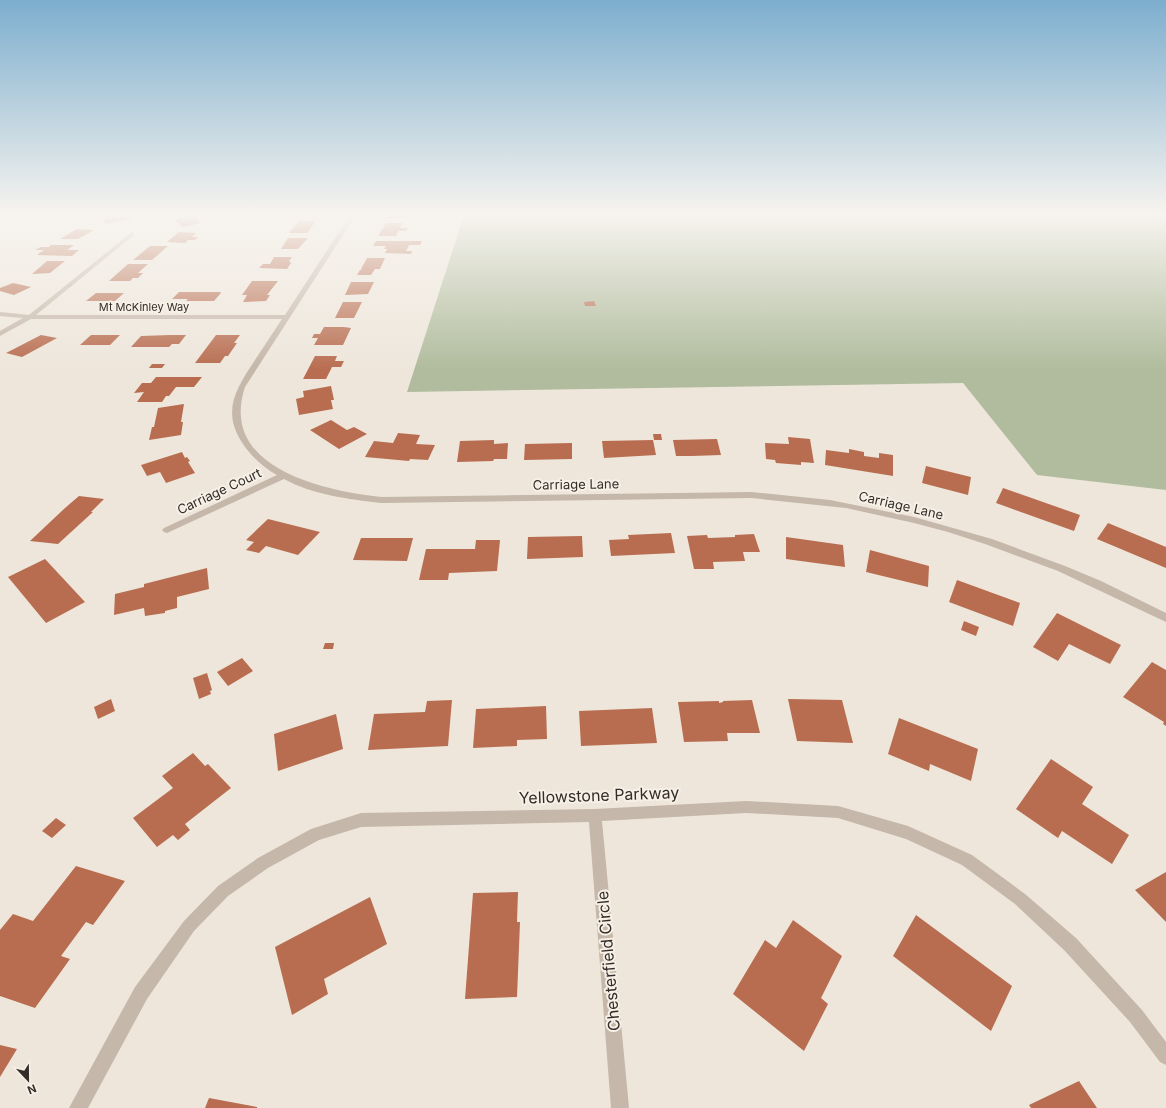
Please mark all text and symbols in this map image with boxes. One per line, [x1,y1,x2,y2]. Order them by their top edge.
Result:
street label: Mt McKinley Way [99,300,189,314]
street label: Carriage Court [174,465,264,517]
street label: Carriage Lane [533,475,619,493]
street label: Carriage Lane [857,487,945,523]
street label: Yellowstone Parkway [518,782,680,808]
street label: Chesterfield Circle [592,890,624,1032]
north arrow [8,1060,48,1100]
text: N [25,1081,38,1097]

